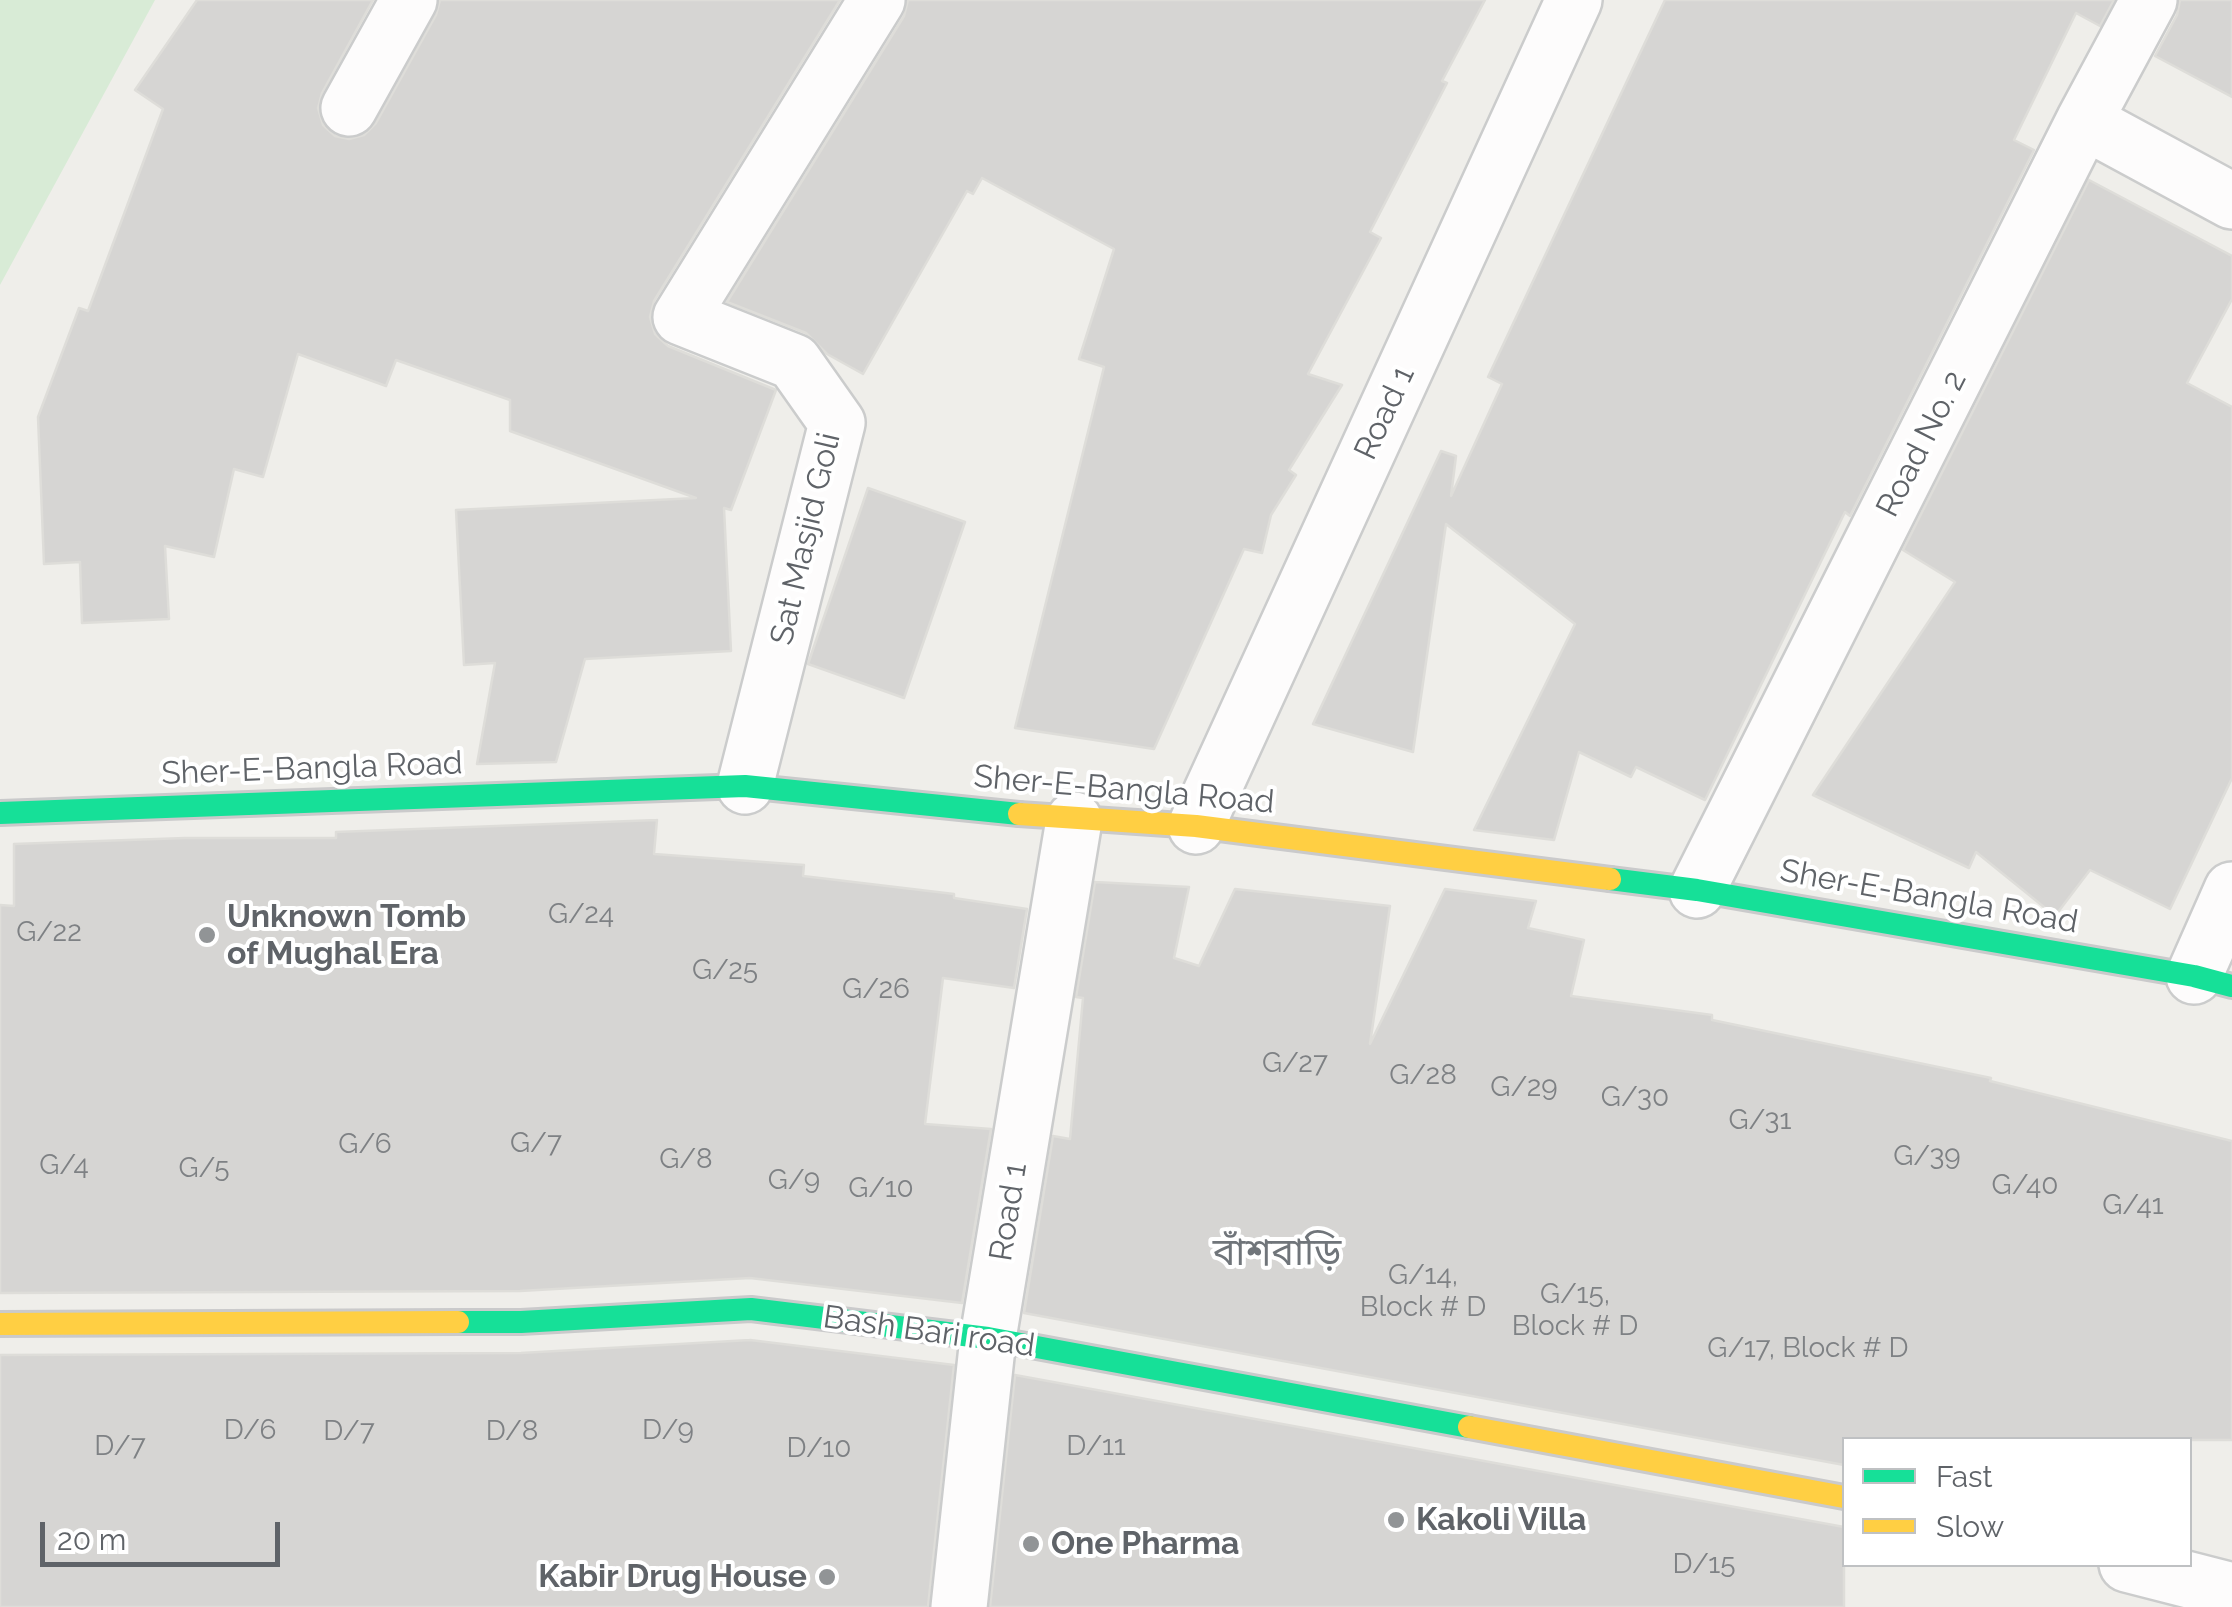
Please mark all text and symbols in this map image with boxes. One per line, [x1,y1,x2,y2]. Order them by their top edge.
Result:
street label: Road 1 [1347,360,1423,466]
street label: Road No. 2 [1869,365,1975,523]
street label: Sat Masjid Goli [763,429,849,649]
street label: Sher-E-Bangla Road [161,745,463,793]
street label: Sher-E-Bangla Road [972,758,1276,822]
street label: Sher-E-Bangla Road [1777,852,2081,942]
place label: Unknown Tomb of Mughal Era [227,898,466,973]
house number: G/24 [548,898,614,932]
house number: G/22 [16,916,82,950]
marker: Unknown Tomb of Mughal Era [196,924,218,946]
house number: G/25 [692,954,758,988]
house number: G/26 [842,973,910,1007]
house number: G/27 [1262,1047,1328,1081]
house number: G/28 [1389,1059,1457,1093]
house number: G/29 [1490,1071,1558,1105]
house number: G/30 [1601,1081,1669,1115]
house number: G/31 [1728,1104,1792,1138]
house number: G/7 [510,1127,562,1161]
house number: G/6 [338,1128,392,1162]
house number: G/39 [1893,1140,1961,1174]
house number: G/8 [659,1143,713,1177]
house number: G/4 [39,1149,89,1183]
house number: G/5 [178,1152,230,1186]
street label: Road 1 [982,1160,1036,1264]
house number: G/9 [768,1164,820,1198]
house number: G/40 [1992,1169,2058,1203]
house number: G/10 [848,1172,914,1206]
house number: G/41 [2102,1189,2164,1223]
district label: বাঁশবাড়ি [1213,1231,1341,1277]
house number: G/14, Block # D [1360,1259,1486,1325]
house number: G/15, Block # D [1512,1278,1638,1344]
street label: Bash Bari road [821,1298,1037,1366]
house number: G/17, Block # D [1707,1332,1909,1366]
house number: D/6 [224,1414,276,1448]
house number: D/9 [642,1414,694,1448]
house number: D/7 [323,1415,375,1449]
house number: D/8 [486,1415,538,1449]
house number: D/7 [94,1430,146,1464]
house number: D/11 [1066,1430,1126,1464]
house number: D/10 [787,1432,851,1466]
legend [1842,1437,2192,1567]
text: Fast [1936,1459,1993,1494]
place label: Kakoli Villa [1416,1501,1586,1539]
scale bar [45,1502,285,1564]
marker: Kakoli Villa [1385,1509,1407,1531]
text: Slow [1936,1509,2004,1544]
text: 20 m [57,1522,126,1557]
place label: One Pharma [1051,1525,1239,1563]
marker: One Pharma [1020,1533,1042,1555]
house number: D/15 [1673,1548,1735,1582]
place label: Kabir Drug House [538,1558,807,1596]
marker: Kabir Drug House [816,1566,838,1588]

